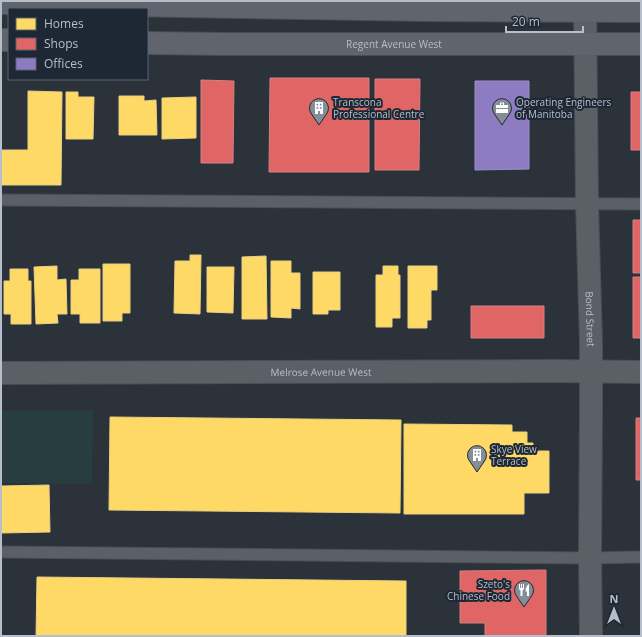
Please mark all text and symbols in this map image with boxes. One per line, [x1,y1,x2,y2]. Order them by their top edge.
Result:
legend [8,8,148,80]
scale bar [506,8,583,34]
text: 20 m [512,13,540,30]
text: Homes [44,15,84,32]
text: Shops [44,35,79,52]
street label: Regent Avenue West [346,37,442,51]
text: Offices [44,55,83,72]
place label: Transcona Professional Centre [333,95,425,121]
place label: Operating Engineers of Manitoba [516,95,611,121]
building icon: Transcona Professional Centre [308,97,330,125]
office icon: Operating Engineers of Manitoba [491,97,513,125]
street label: Bond Street [583,291,598,347]
street label: Melrose Avenue West [271,365,372,379]
place label: Skye View Terrace [491,442,537,468]
building icon: Skye View Terrace [466,444,488,472]
place label: Szeto's Chinese Food [447,577,510,603]
restaurant icon: Szeto's Chinese Food [513,579,535,607]
north arrow [594,589,634,629]
text: N [610,591,618,606]

